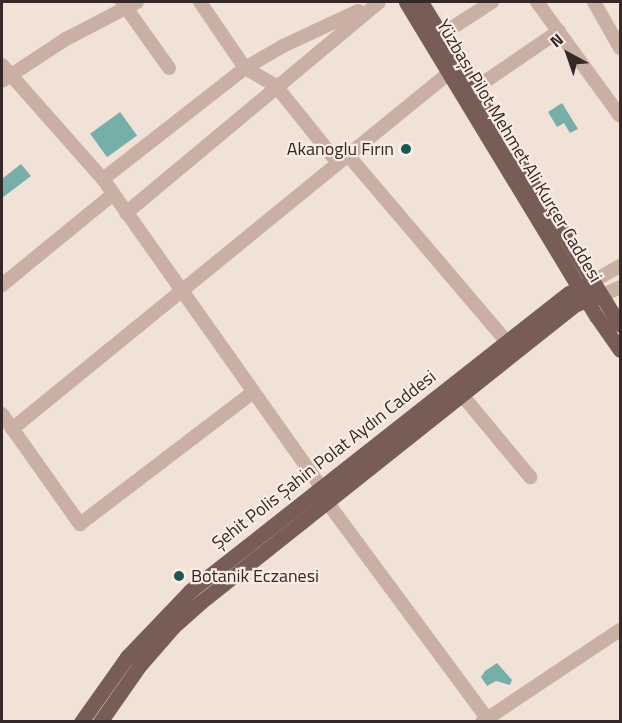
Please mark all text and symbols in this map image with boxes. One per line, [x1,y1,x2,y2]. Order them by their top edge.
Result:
street label: Yüzbaşı Pilot Mehmet Ali Kurçer Caddesi [432,16,606,286]
north arrow [538,24,598,84]
text: N [544,27,568,53]
place label: Akanoglu Fırın [287,138,394,160]
marker: Akanoglu Fırın [399,142,413,156]
street label: Şehit Polis Şahin Polat Aydın Caddesi [208,366,440,554]
place label: Botanik Eczanesi [191,565,319,587]
marker: Botanik Eczanesi [172,569,186,583]

